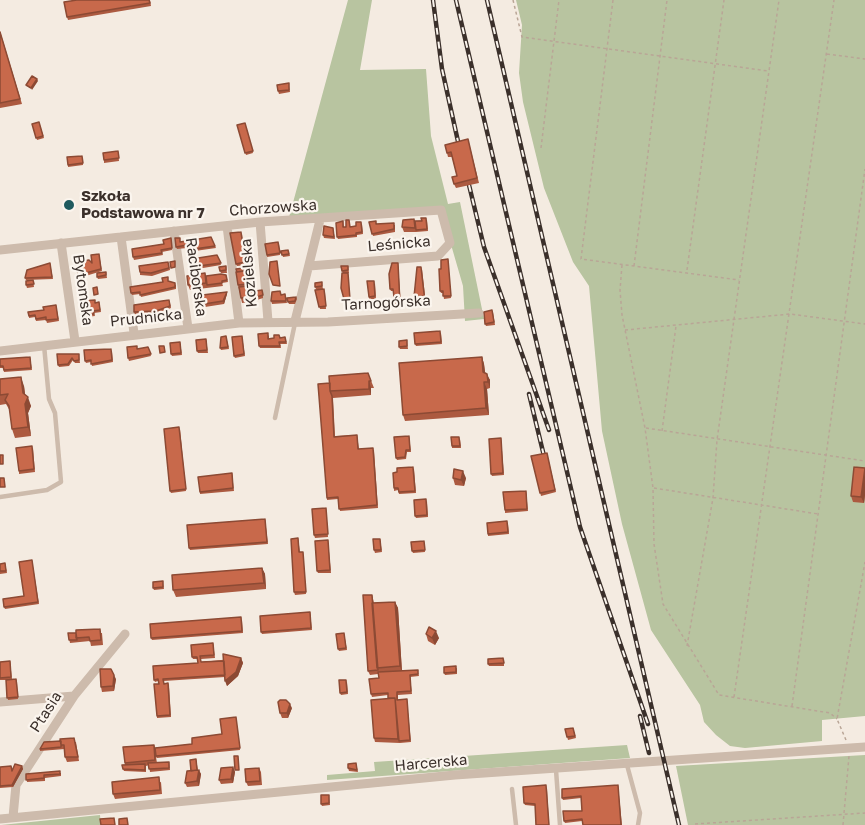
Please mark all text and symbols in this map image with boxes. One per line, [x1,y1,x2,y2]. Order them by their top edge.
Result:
place label: Szkoła Podstawowa nr 7 [81,187,205,222]
street label: Chorzowska [229,196,317,220]
marker: Szkoła Podstawowa nr 7 [62,198,76,212]
street label: Leśnicka [367,232,431,256]
street label: Raciborska [182,236,210,318]
street label: Kozielska [237,238,261,308]
street label: Bytomska [69,253,97,327]
street label: Tarnogórska [341,292,431,314]
street label: Prudnicka [109,305,183,331]
street label: Ptasia [26,688,66,736]
street label: Harcerska [394,751,468,775]

